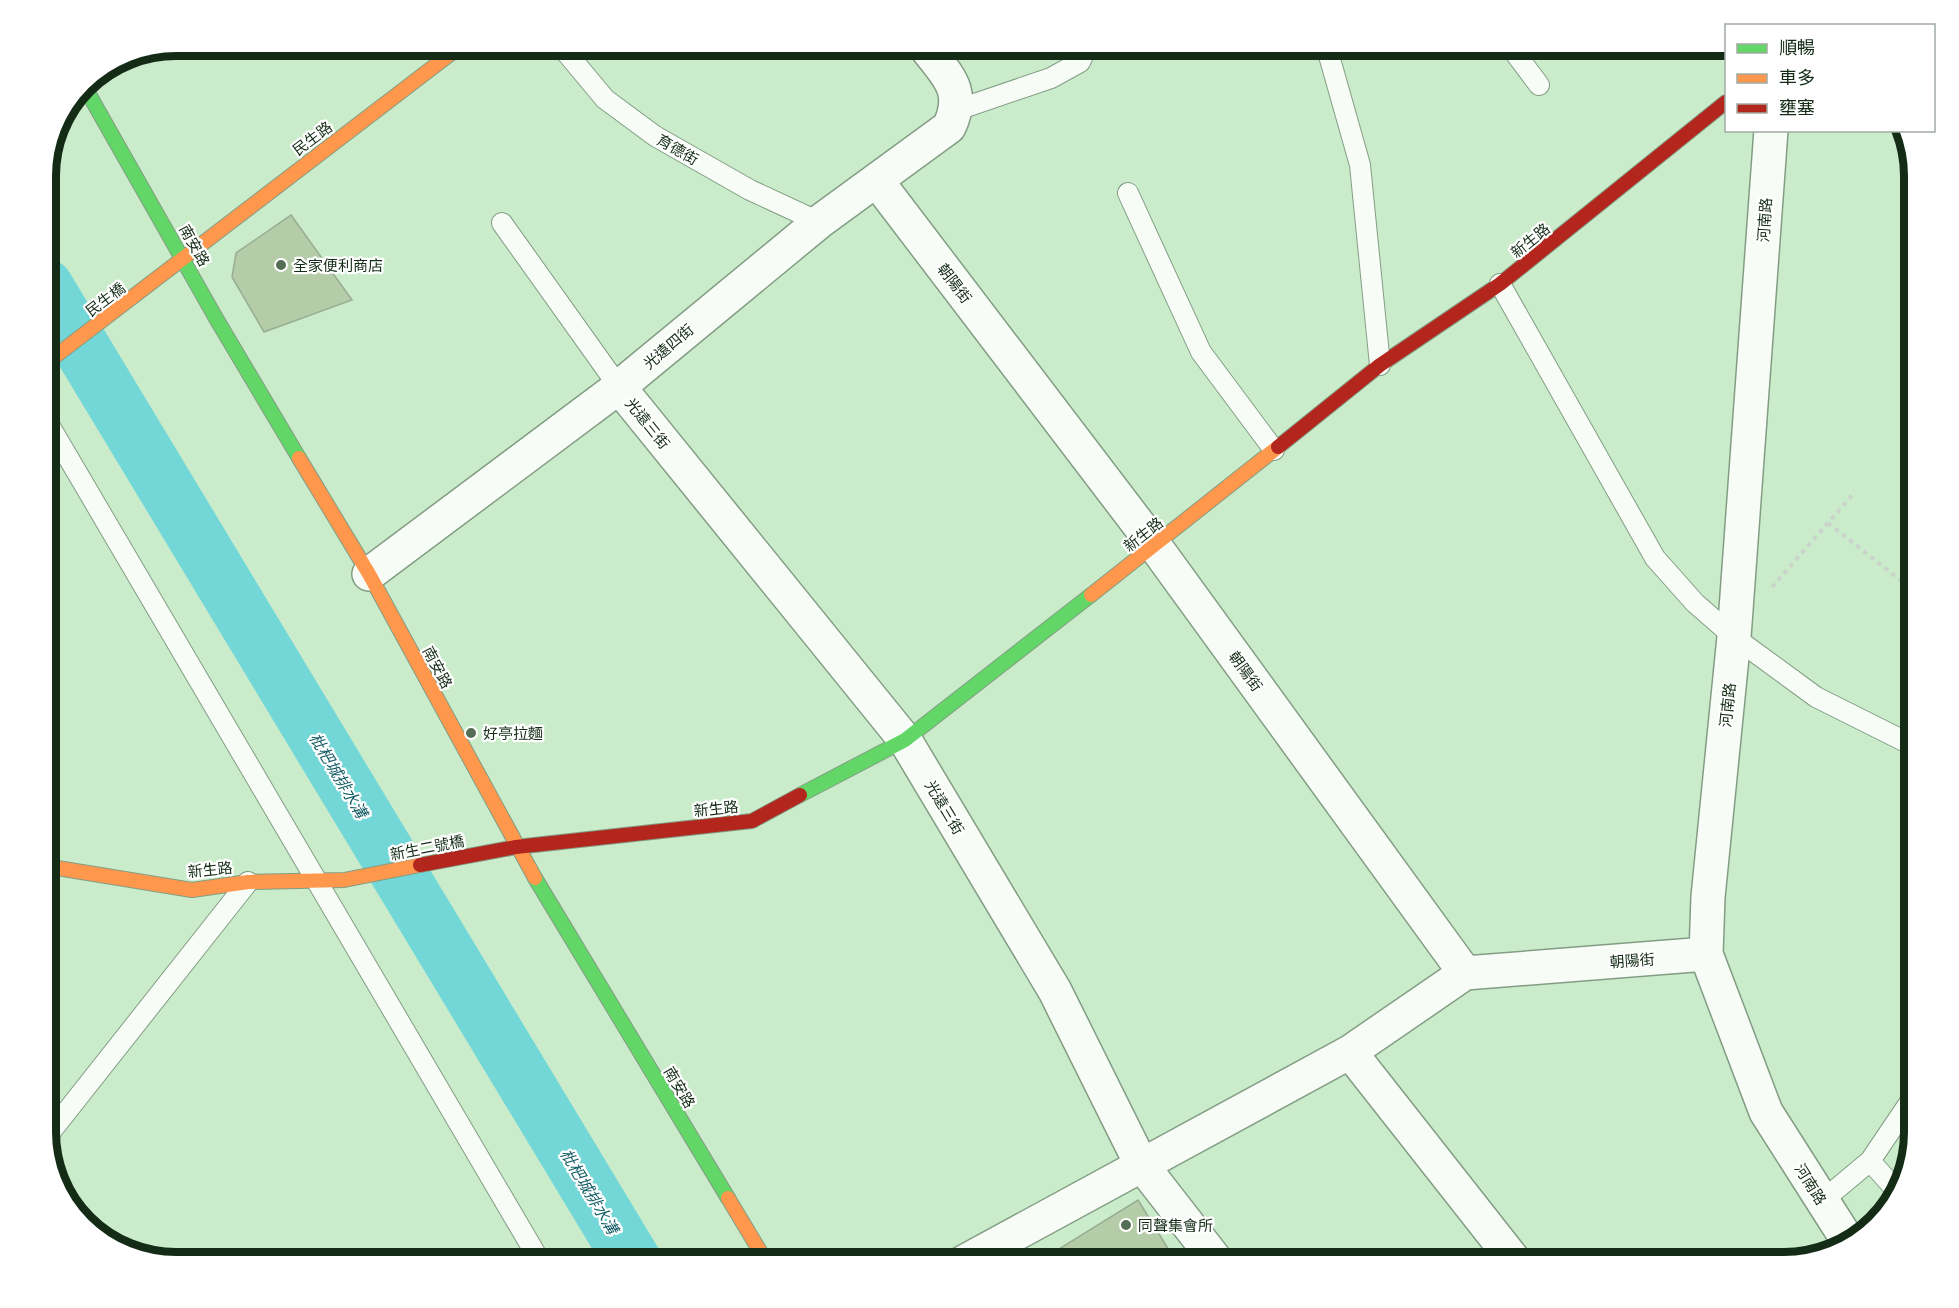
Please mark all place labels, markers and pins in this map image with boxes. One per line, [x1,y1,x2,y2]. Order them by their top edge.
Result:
place label: 全家便利商店 [293,256,383,274]
marker: 全家便利商店 [274,258,288,272]
place label: 好亭拉麵 [483,724,543,742]
marker: 好亭拉麵 [464,726,478,740]
place label: 同聲集會所 [1138,1216,1213,1234]
marker: 同聲集會所 [1119,1218,1133,1232]

